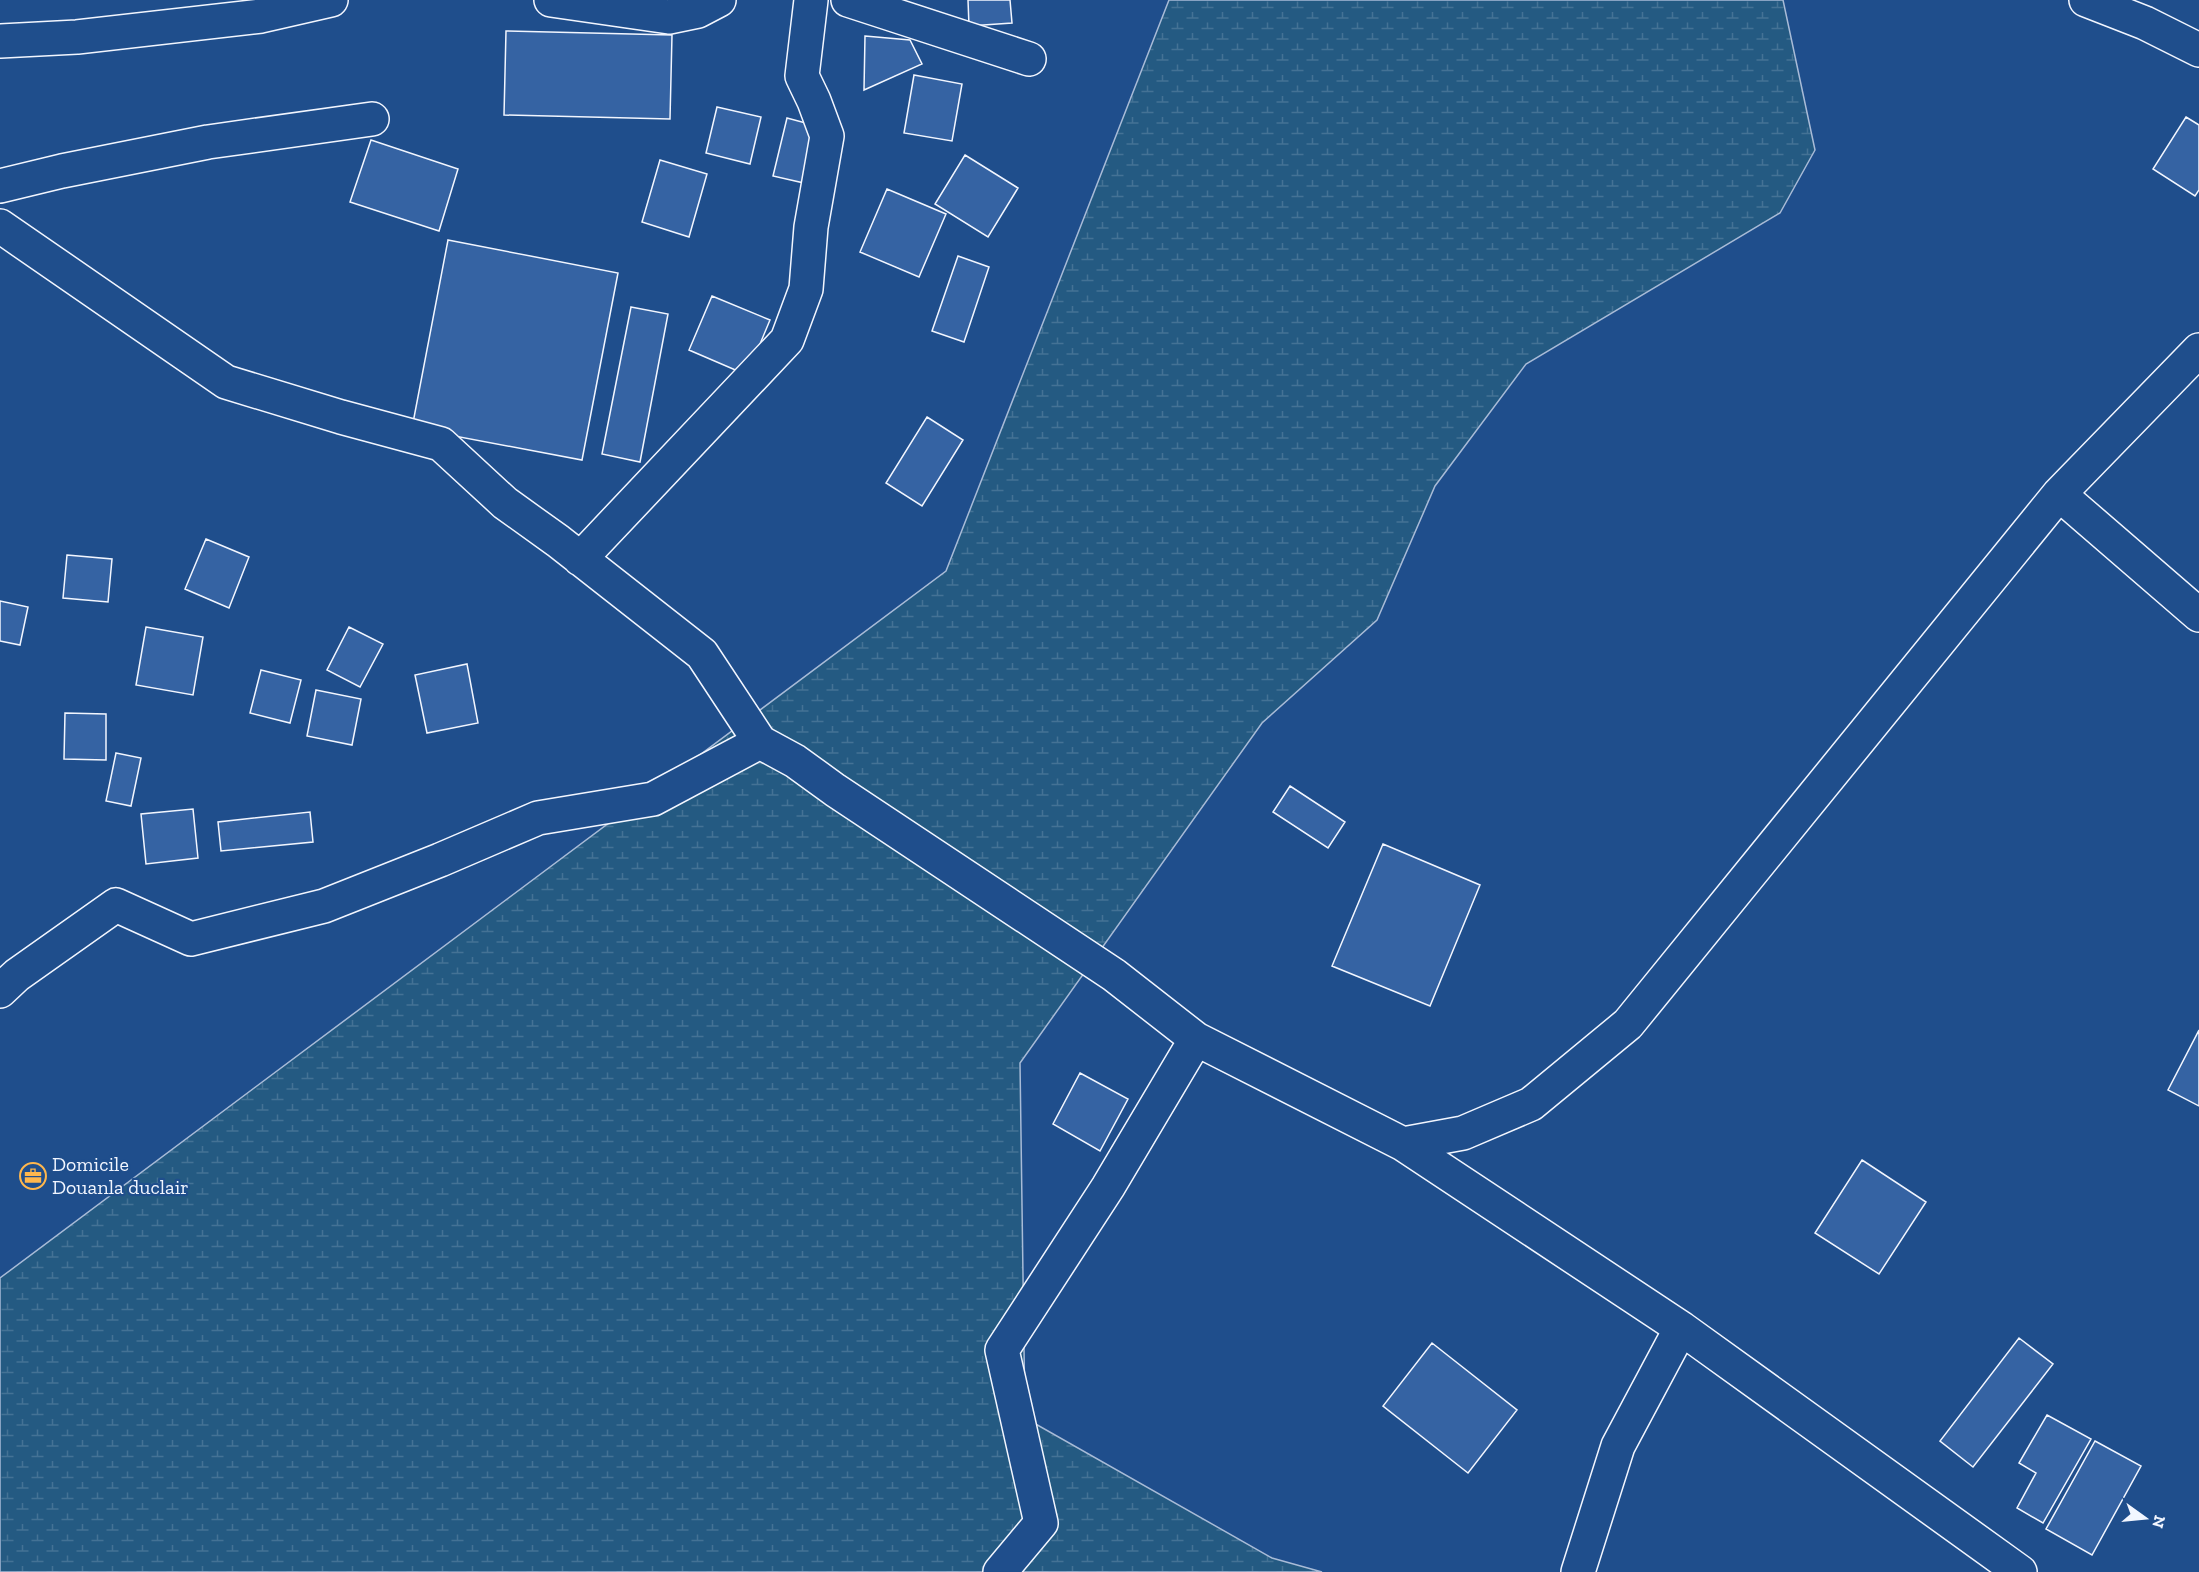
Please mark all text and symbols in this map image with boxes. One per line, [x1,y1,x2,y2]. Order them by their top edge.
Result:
place label: Domicile Douanla duclair [52,1152,189,1199]
office icon: Domicile Douanla duclair [18,1161,48,1191]
north arrow [2115,1488,2175,1548]
text: N [2148,1513,2170,1530]

